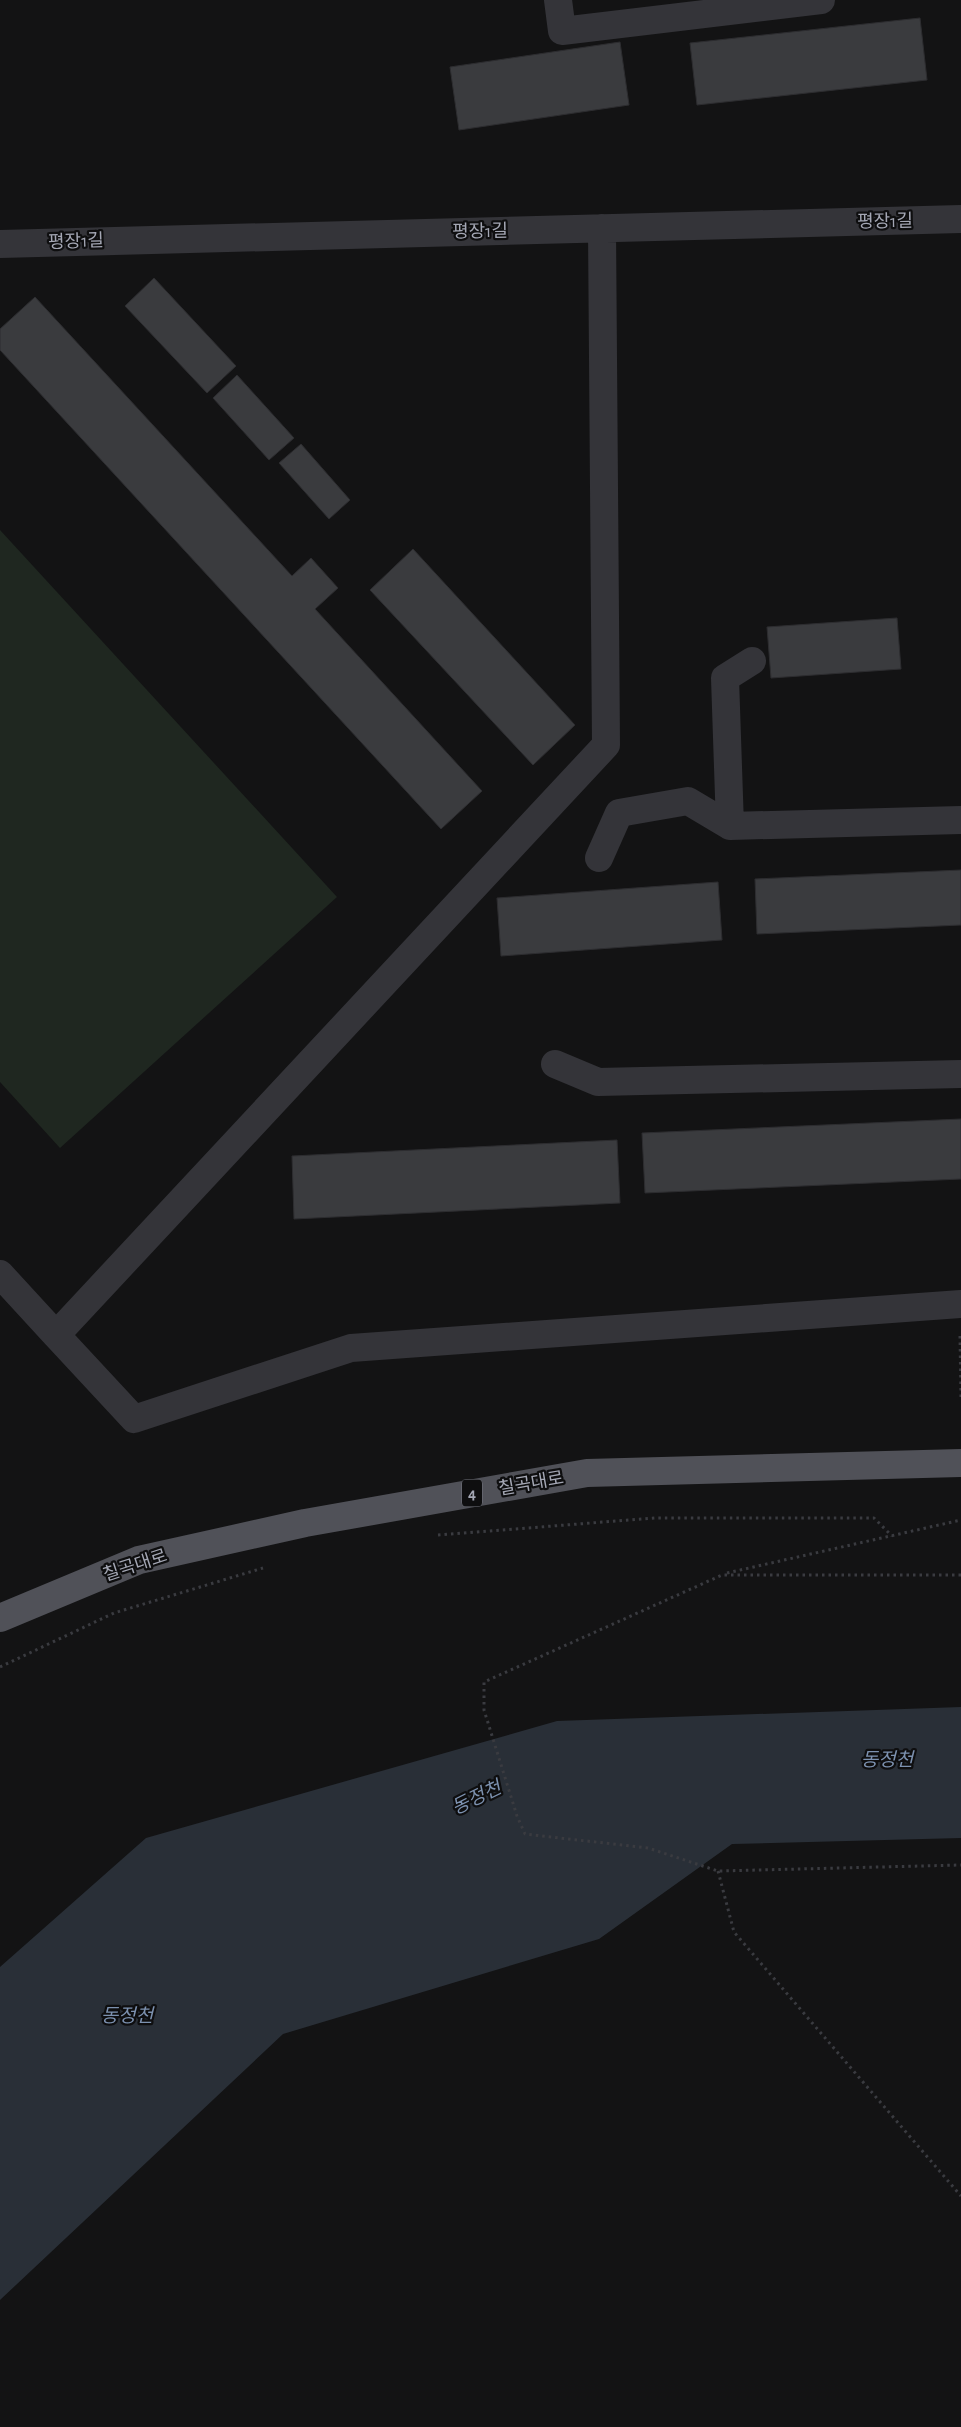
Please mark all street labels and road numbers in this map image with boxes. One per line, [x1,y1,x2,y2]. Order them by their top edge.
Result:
street label: 평장1길 [857,211,913,231]
street label: 평장1길 [452,221,508,241]
street label: 평장1길 [48,230,104,252]
street label: 칠곡대로 [497,1467,565,1499]
road number: 4 [462,1480,482,1506]
street label: 칠곡대로 [100,1545,170,1585]

